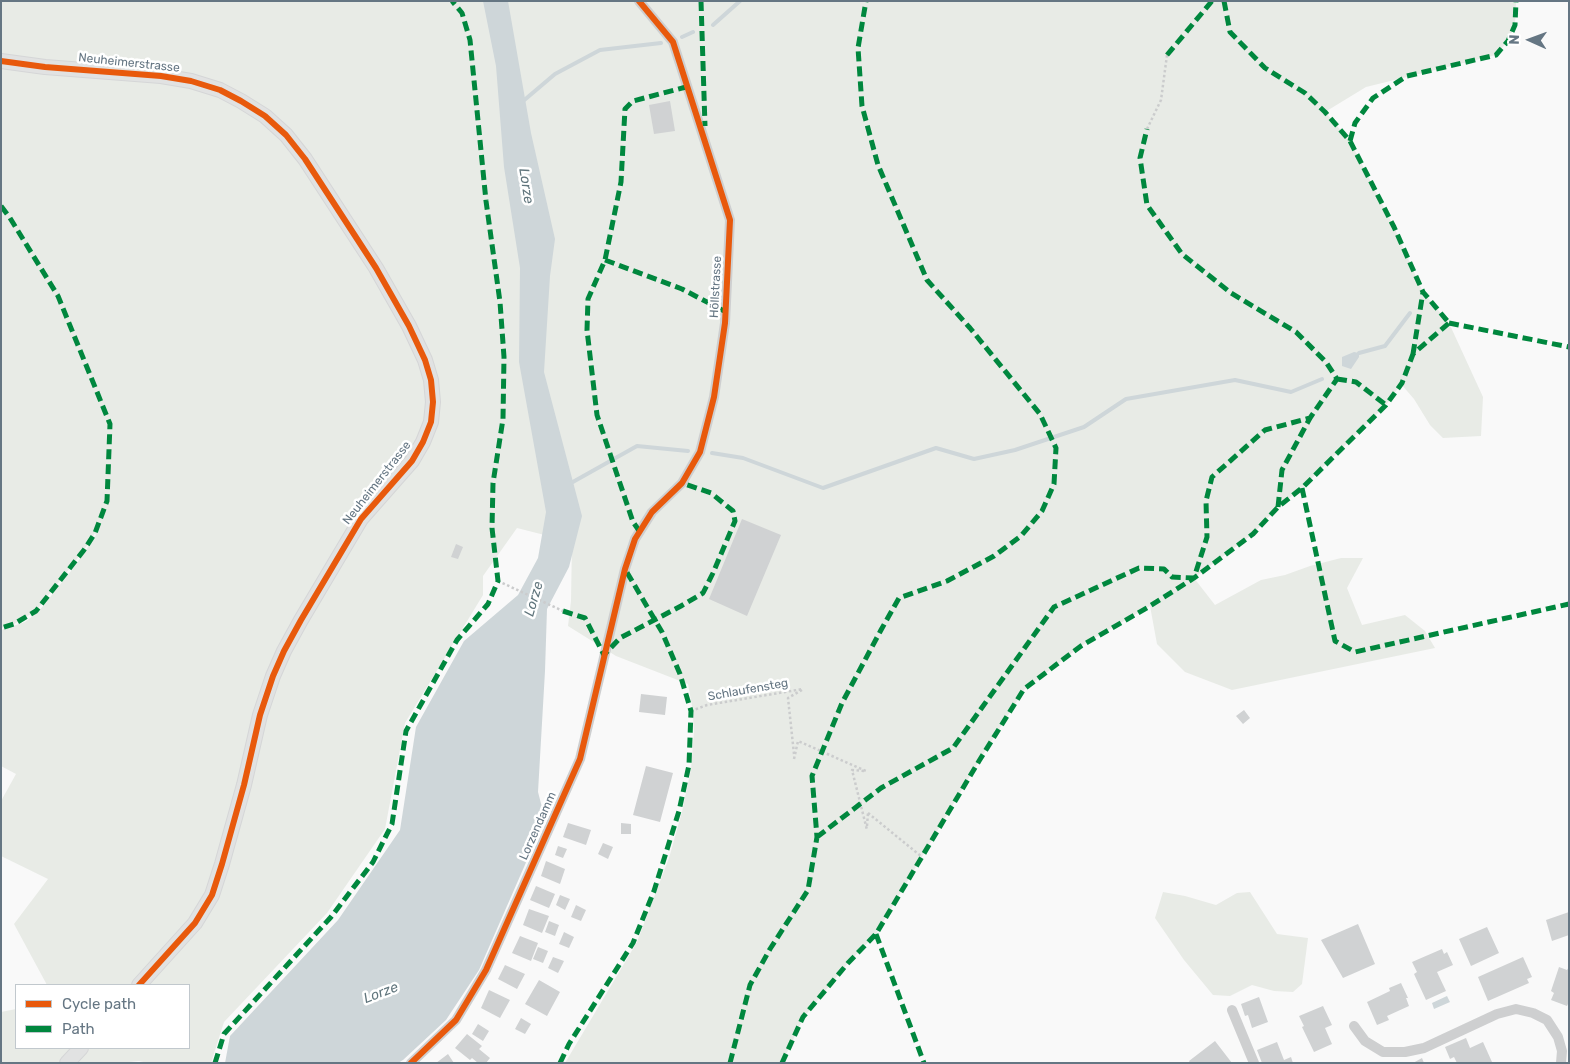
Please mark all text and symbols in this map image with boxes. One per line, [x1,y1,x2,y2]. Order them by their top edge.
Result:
north arrow [1505,15,1555,65]
text: N [1506,34,1523,45]
street label: Neuheimerstrasse [78,51,180,75]
water label: Lorze [515,167,537,205]
street label: Höllstrasse [707,256,725,318]
street label: Neuheimerstrasse [340,438,414,528]
water label: Lorze [521,580,547,618]
street label: Schlaufensteg [707,676,789,704]
street label: Lorzendamm [517,790,559,862]
water label: Lorze [361,979,401,1007]
legend [15,984,190,1049]
text: Cycle path [62,995,136,1013]
text: Path [62,1020,95,1038]

